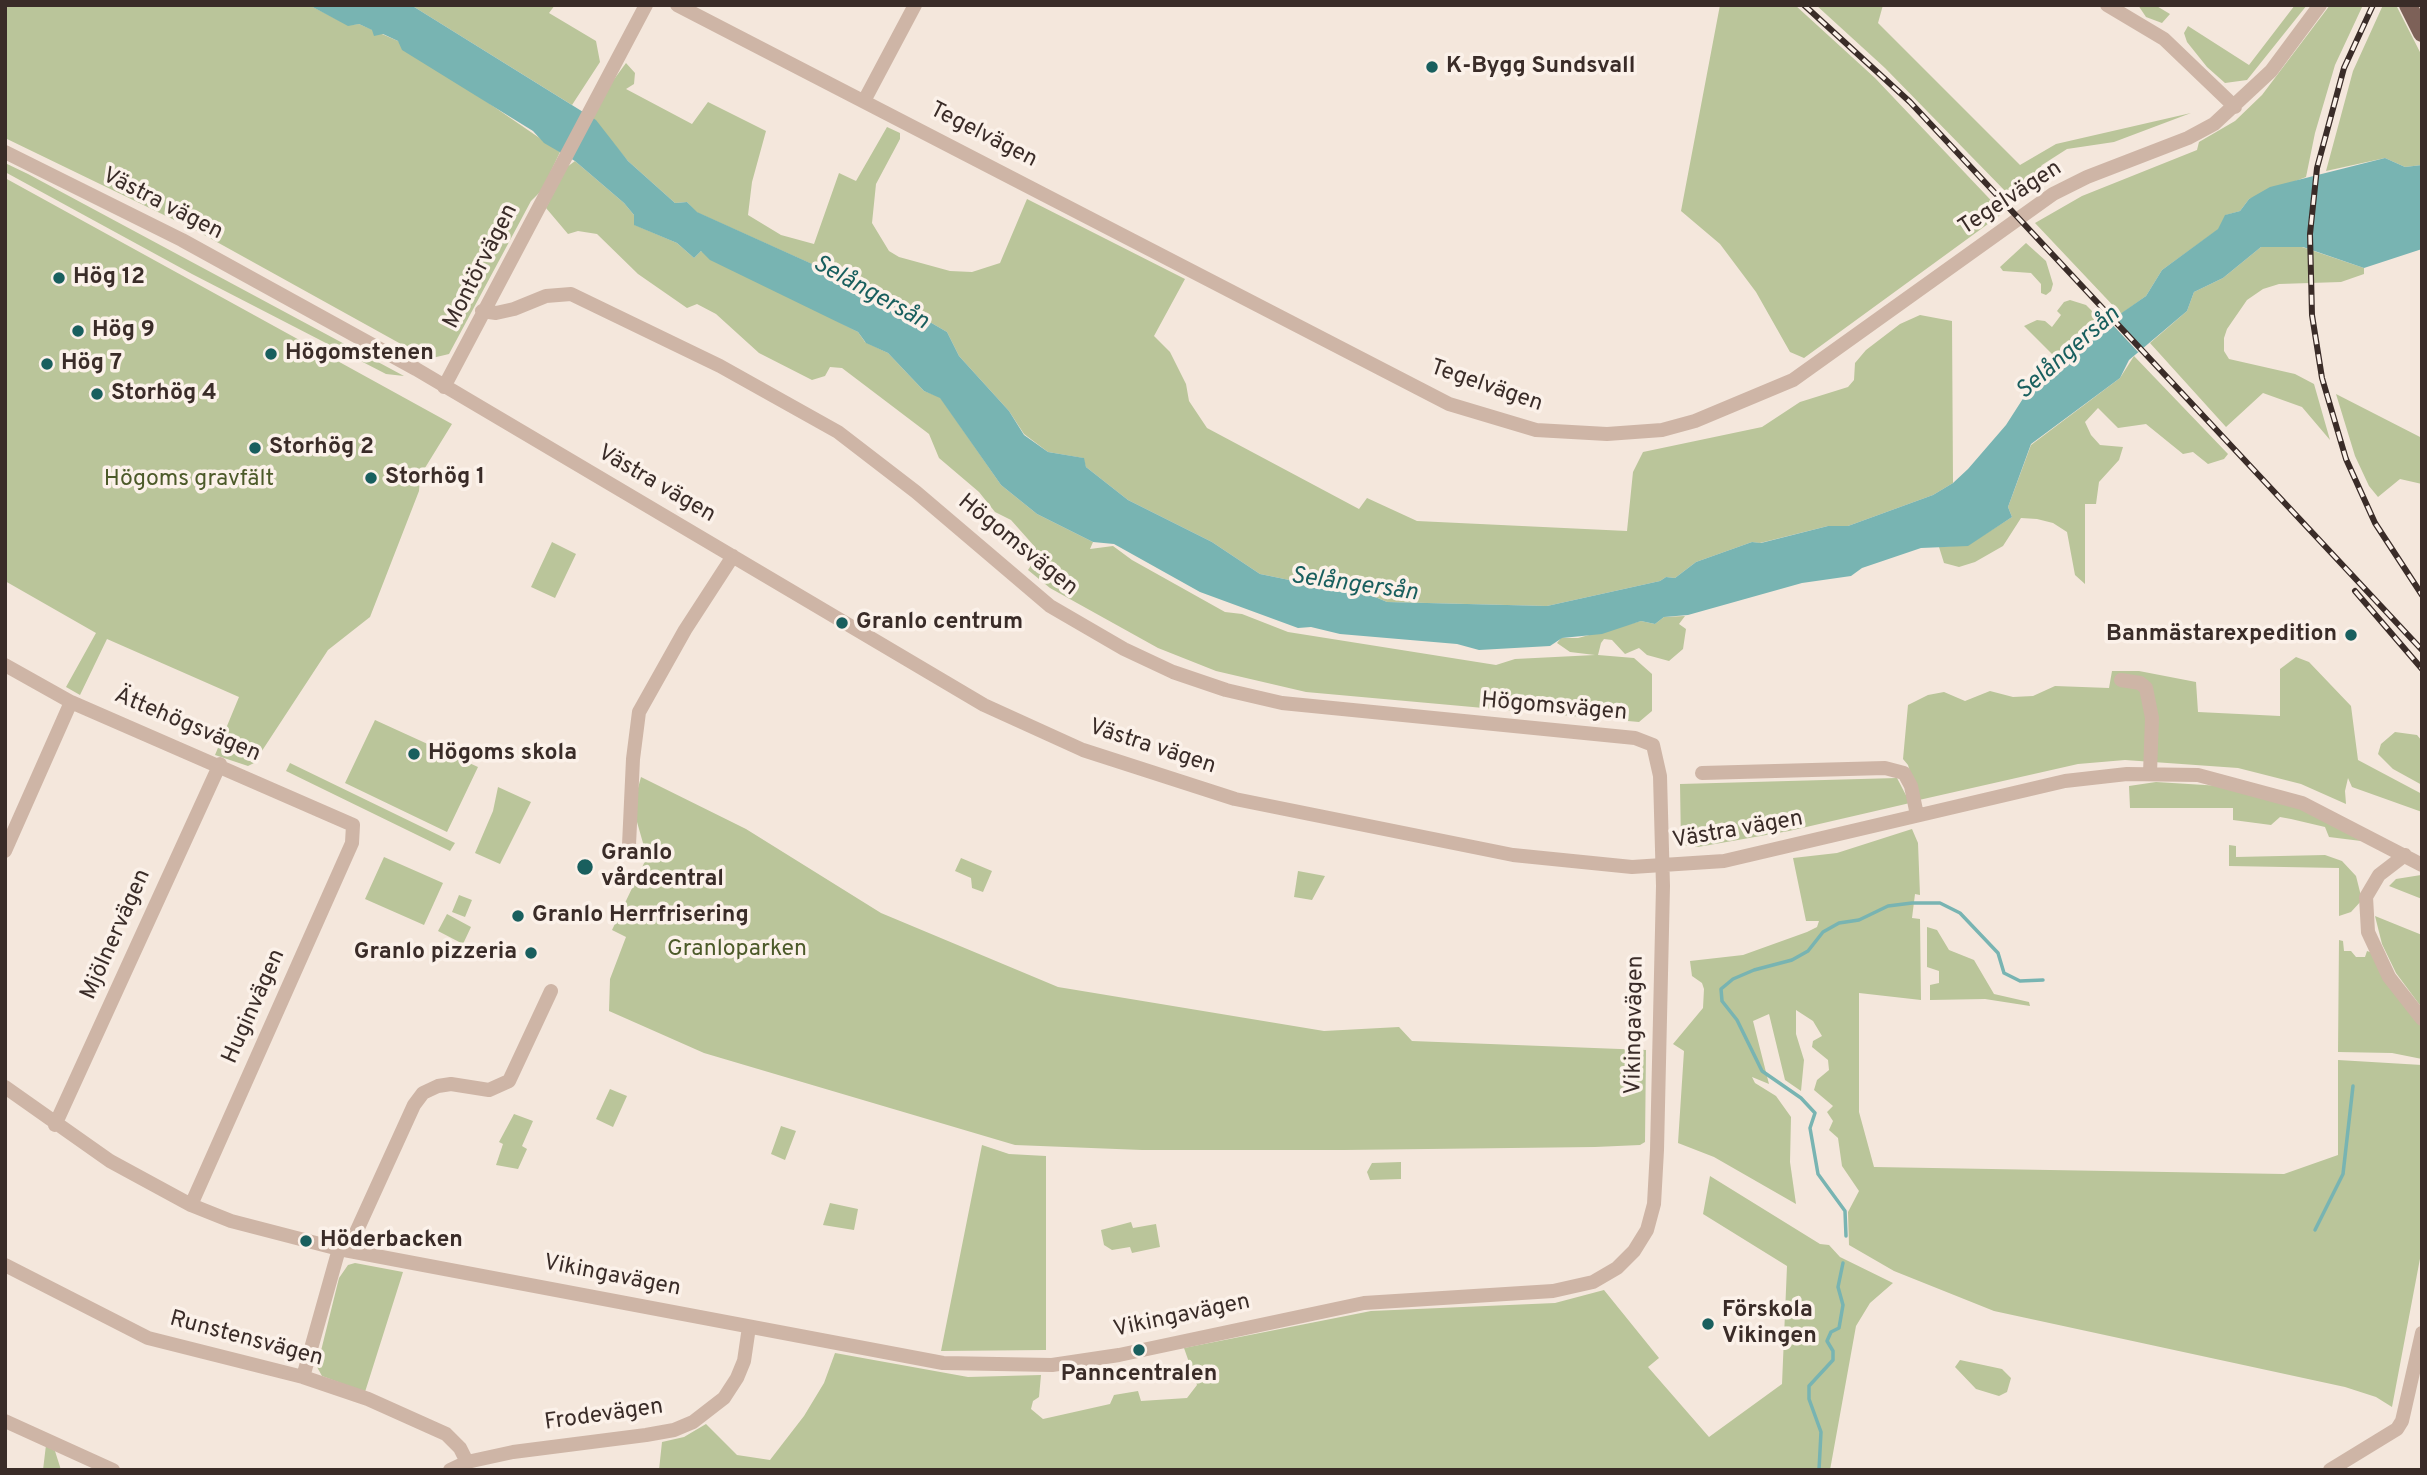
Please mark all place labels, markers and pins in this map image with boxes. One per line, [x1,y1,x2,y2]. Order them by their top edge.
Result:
place label: K-Bygg Sundsvall [1446,53,1635,81]
marker: K-Bygg Sundsvall [1424,59,1440,75]
place label: Hög 12 [73,264,145,292]
marker: Hög 12 [51,270,67,286]
place label: Hög 9 [92,317,155,345]
marker: Hög 9 [70,323,86,339]
place label: Högomstenen [285,340,434,368]
marker: Högomstenen [263,346,279,362]
place label: Hög 7 [61,350,122,378]
marker: Hög 7 [39,356,55,372]
place label: Storhög 4 [111,380,217,408]
marker: Storhög 4 [89,386,105,402]
place label: Storhög 2 [269,434,374,462]
marker: Storhög 2 [247,440,263,456]
place label: Storhög 1 [385,464,485,492]
marker: Storhög 1 [363,470,379,486]
place label: Granlo centrum [856,609,1023,637]
marker: Granlo centrum [834,615,850,631]
place label: Banmästarexpedition [2106,621,2337,649]
marker: Banmästarexpedition [2343,627,2359,643]
place label: Högoms skola [428,740,577,768]
marker: Högoms skola [406,746,422,762]
place label: Granlo vårdcentral [601,840,724,894]
marker: Granlo vårdcentral [575,857,595,877]
place label: Granlo Herrfrisering [532,902,749,930]
marker: Granlo Herrfrisering [510,908,526,924]
place label: Granlo pizzeria [354,939,517,967]
marker: Granlo pizzeria [523,945,539,961]
place label: Höderbacken [320,1227,463,1255]
marker: Höderbacken [298,1233,314,1249]
place label: Förskola Vikingen [1722,1297,1817,1351]
marker: Förskola Vikingen [1700,1316,1716,1332]
marker: Panncentralen [1131,1342,1147,1358]
place label: Panncentralen [1061,1361,1217,1389]

